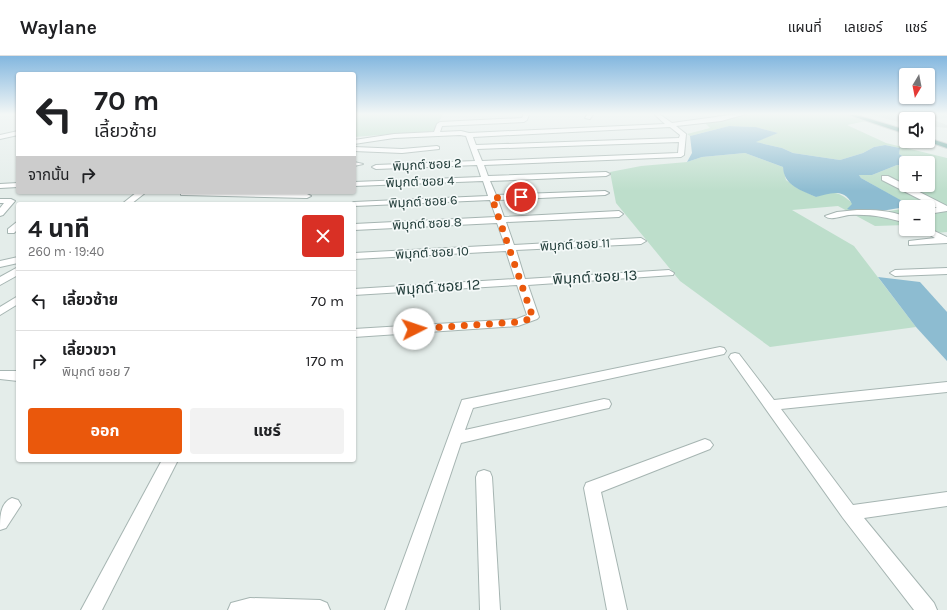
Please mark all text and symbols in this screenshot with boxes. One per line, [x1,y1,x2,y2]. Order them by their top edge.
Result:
text: Waylane [20,17,97,39]
text: แผนที่ [788,19,822,36]
text: เลเยอร์ [844,19,883,36]
text: แชร์ [905,19,927,36]
north arrow [899,68,935,104]
map controls [899,68,935,236]
text: 70 m [94,84,159,117]
icon: left [28,88,80,140]
button: sound [899,112,935,148]
text: เลี้ยวซ้าย [94,120,157,142]
street label: พิมุกต์ ซอย 2 [392,155,462,174]
button: + [899,156,935,192]
icon: right [77,164,99,186]
text: จากนั้น [28,166,69,184]
street label: พิมุกต์ ซอย 4 [385,173,455,190]
pin [504,180,538,214]
icon: arrive [510,186,532,208]
street label: พิมุกต์ ซอย 6 [388,192,458,211]
button: − [899,200,935,236]
street label: พิมุกต์ ซอย 8 [392,214,462,233]
text: 4 นาที [28,215,90,243]
button: close [302,215,344,257]
street label: พิมุกต์ ซอย 11 [540,235,611,254]
street label: พิมุกต์ ซอย 10 [395,243,469,262]
text: 260 m · 19:40 [28,244,104,259]
street label: พิมุกต์ ซอย 13 [552,266,638,288]
street label: พิมุกต์ ซอย 12 [395,275,481,299]
icon: left [28,290,50,312]
text: เลี้ยวซ้าย [62,291,118,309]
text: 70 m [310,292,344,310]
position arrow [393,308,435,350]
text: เลี้ยวขวา [62,341,116,359]
icon: right [28,350,50,372]
text: 170 m [306,352,344,370]
text: พิมุกต์ ซอย 7 [62,364,130,379]
button: ออก [28,408,182,454]
button: แชร์ [190,408,344,454]

